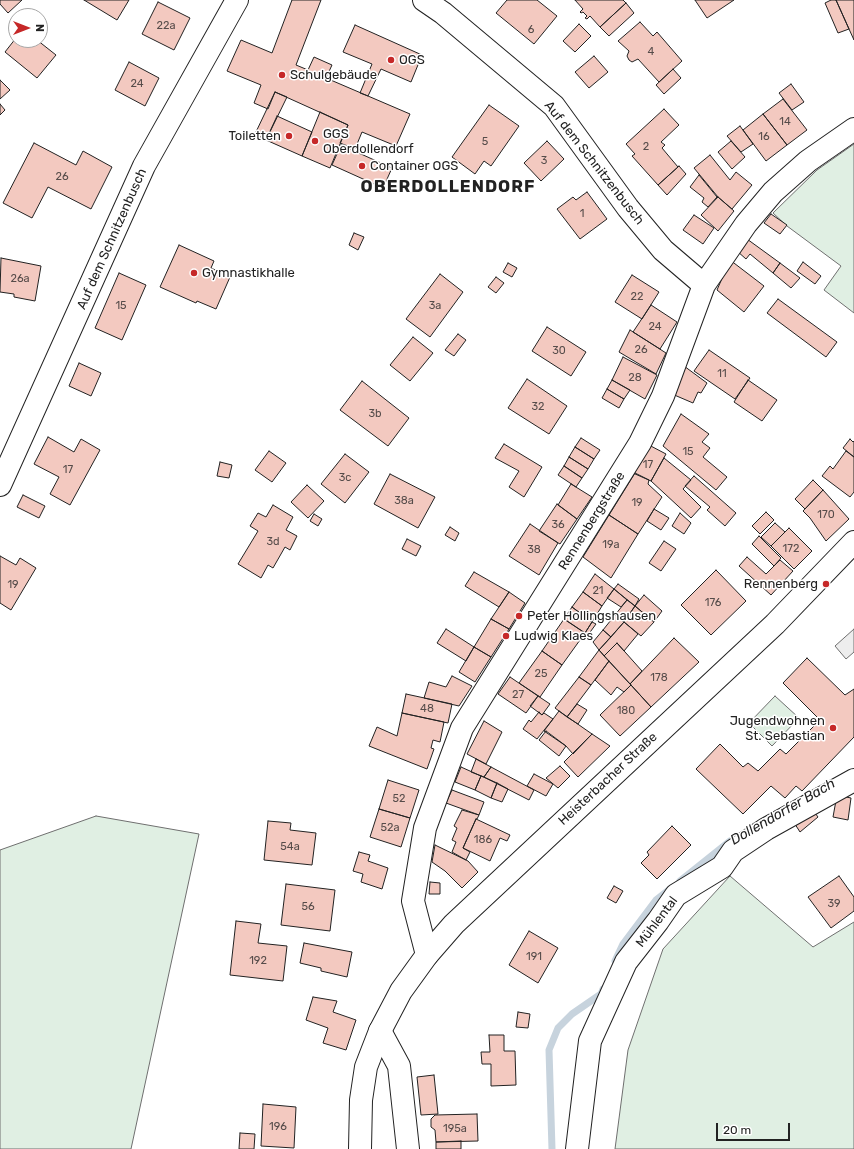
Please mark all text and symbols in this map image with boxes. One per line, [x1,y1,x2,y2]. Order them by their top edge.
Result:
north arrow [8,8,48,48]
house number: 22a [157,19,175,33]
house number: 6 [528,23,534,37]
text: N [33,24,46,32]
house number: 4 [648,45,654,59]
place label: OGS [399,52,425,68]
marker: OGS [386,55,396,65]
place label: Schulgebäude [290,67,377,83]
marker: Schulgebäude [277,70,287,80]
house number: 24 [130,77,144,91]
street label: Auf dem Schnitzenbusch [541,98,647,228]
house number: 14 [779,115,791,129]
place label: GGS Oberdollendorf [323,126,413,157]
place label: Toiletten [228,128,281,144]
house number: 16 [758,130,770,144]
marker: Toiletten [284,131,294,141]
house number: 5 [482,135,488,149]
marker: GGS Oberdollendorf [310,136,320,146]
house number: 2 [643,140,649,154]
house number: 3 [541,154,547,168]
place label: Container OGS [370,158,458,174]
marker: Container OGS [357,161,367,171]
street label: Auf dem Schnitzenbusch [74,166,150,312]
house number: 26 [55,170,69,184]
district label: OBERDOLLENDORF [361,177,535,197]
house number: 1 [580,207,584,221]
place label: Gymnastikhalle [202,265,295,281]
marker: Gymnastikhalle [189,268,199,278]
house number: 26a [10,272,30,286]
house number: 22 [631,290,643,304]
house number: 15 [115,299,127,313]
house number: 3a [429,299,441,313]
house number: 24 [648,320,662,334]
house number: 26 [634,343,648,357]
house number: 30 [552,344,566,358]
house number: 11 [717,367,727,381]
house number: 28 [628,371,642,385]
house number: 32 [531,400,545,414]
house number: 3b [368,407,382,421]
house number: 15 [682,445,694,459]
house number: 17 [643,458,653,472]
house number: 17 [63,463,73,477]
street label: Rennenbergstraße [555,469,629,573]
house number: 3c [339,471,351,485]
house number: 38a [394,494,414,508]
house number: 19 [631,496,643,510]
house number: 170 [817,508,835,522]
house number: 36 [551,518,565,532]
house number: 3d [266,535,280,549]
house number: 19a [602,538,620,552]
house number: 172 [783,542,799,556]
house number: 38 [527,543,541,557]
place label: Rennenberg [744,576,818,592]
house number: 19 [7,578,19,592]
marker: Rennenberg [821,579,831,589]
house number: 21 [592,584,604,598]
house number: 176 [705,596,721,610]
place label: Peter Hollingshausen [527,608,656,624]
marker: Peter Hollingshausen [514,611,524,621]
place label: Ludwig Klaes [514,628,593,644]
marker: Ludwig Klaes [501,631,511,641]
house number: 25 [535,667,547,681]
house number: 178 [650,671,668,685]
house number: 27 [512,688,524,702]
house number: 48 [420,702,434,716]
house number: 180 [617,704,635,718]
place label: Jugendwohnen St. Sebastian [730,713,825,744]
marker: Jugendwohnen St. Sebastian [828,723,838,733]
street label: Heisterbacher Straße [555,729,661,829]
water label: Dollendorfer Bach [728,775,838,849]
house number: 52 [393,792,405,806]
house number: 52a [380,821,400,835]
house number: 186 [474,833,492,847]
house number: 54a [280,840,300,854]
street label: Mühlental [633,893,681,951]
house number: 39 [827,897,841,911]
house number: 56 [301,900,315,914]
house number: 191 [526,950,542,964]
house number: 192 [249,954,267,968]
scale bar [718,1115,792,1141]
house number: 196 [269,1120,287,1134]
house number: 195a [443,1122,467,1136]
text: 20 m [723,1123,751,1137]

